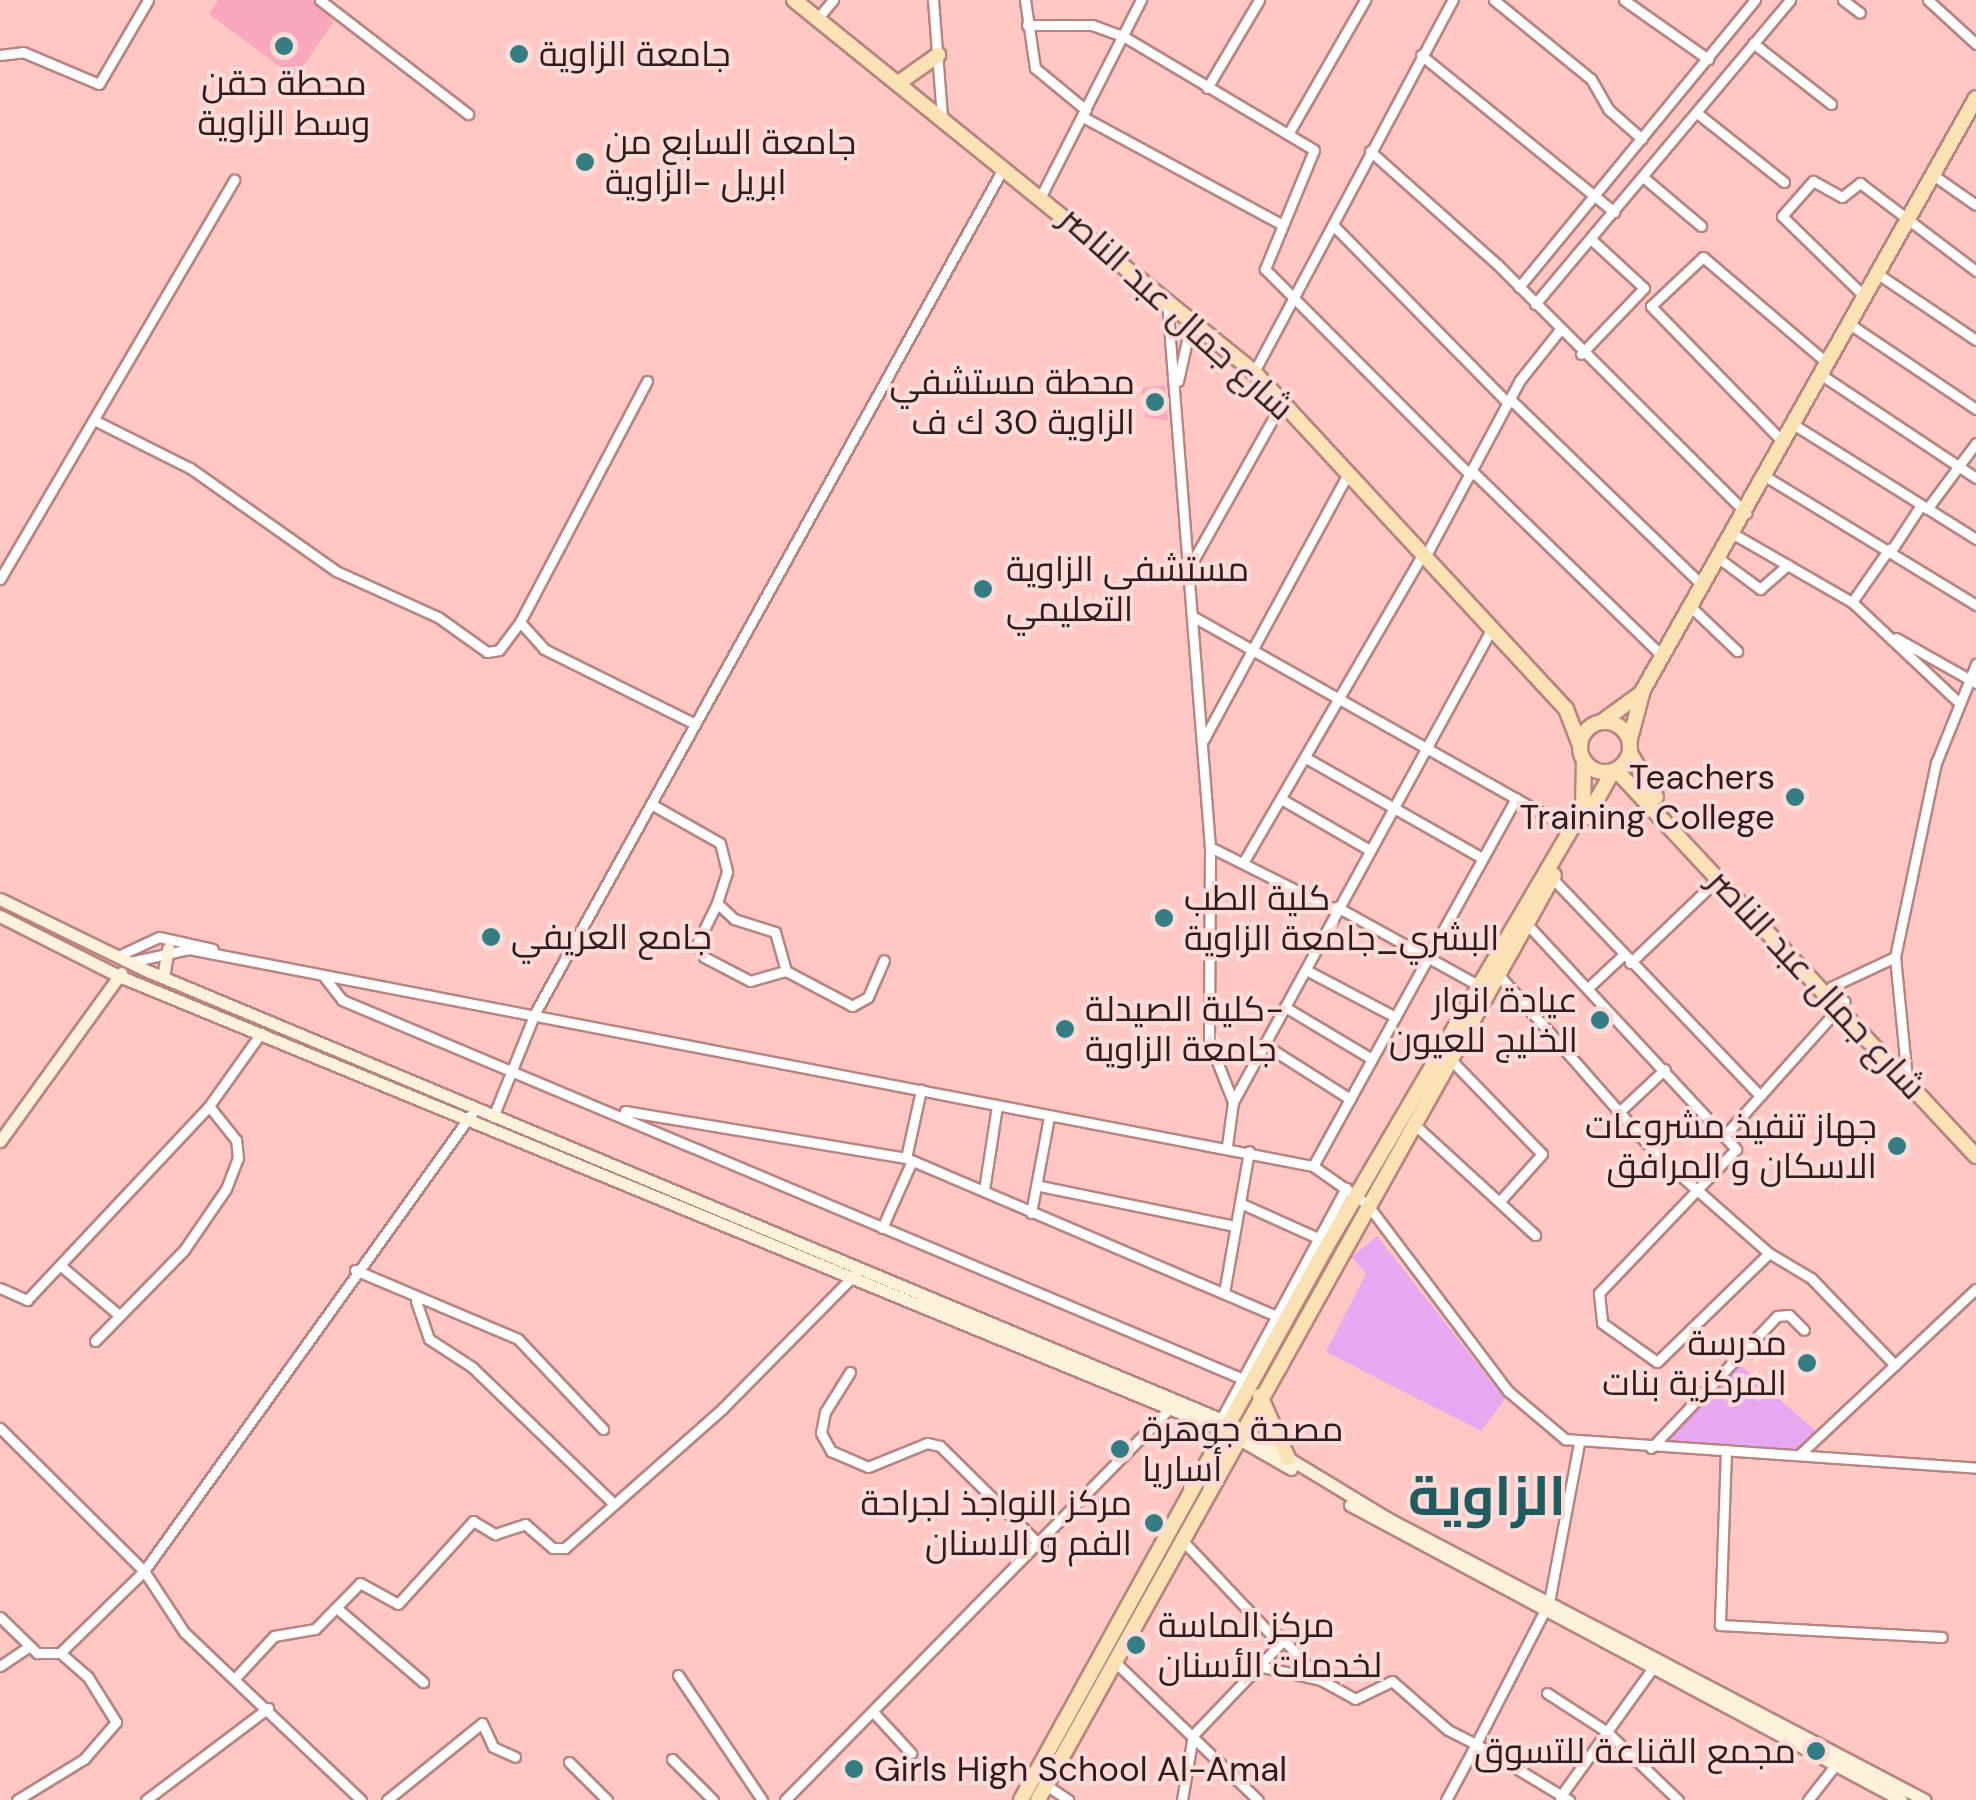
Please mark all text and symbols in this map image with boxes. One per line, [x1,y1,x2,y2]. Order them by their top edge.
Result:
place label: جامعة الزاوية [539,33,731,75]
marker: محطة حقن وسط الزاوية [273,35,295,57]
marker: جامعة الزاوية [508,43,530,65]
place label: محطة حقن وسط الزاوية [198,62,370,144]
place label: جامعة السابع من ابريل -الزاوية [605,121,856,203]
marker: جامعة السابع من ابريل -الزاوية [574,151,596,173]
street label: شارع جمال عبد الناصر [1052,197,1302,429]
place label: محطة مستشفي الزاوية 30 ك ف [889,361,1135,443]
marker: محطة مستشفي الزاوية 30 ك ف [1144,391,1166,413]
place label: مستشفى الزاوية التعليمي [1006,548,1249,630]
marker: مستشفى الزاوية التعليمي [970,576,996,602]
place label: Teachers Training College [1520,756,1775,838]
marker: Teachers Training College [1784,786,1806,808]
street label: شارع جمال عبد الناصر [1699,860,1935,1108]
place label: كلية الطب البشري_جامعة الزاوية [1184,877,1499,959]
marker: كلية الطب البشري_جامعة الزاوية [1153,907,1175,929]
place label: جامع العريفي [511,916,712,958]
marker: جامع العريفي [480,926,502,948]
place label: عيادة انوار الخليج للعيون [1389,979,1578,1061]
place label: كلية الصيدلة- جامعة الزاوية [1085,988,1284,1070]
marker: عيادة انوار الخليج للعيون [1587,1007,1613,1033]
marker: كلية الصيدلة- جامعة الزاوية [1054,1018,1076,1040]
place label: جهاز تنفيذ مشروعات الاسكان و المرافق [1585,1105,1877,1187]
marker: جهاز تنفيذ مشروعات الاسكان و المرافق [1886,1135,1908,1157]
place label: مدرسة المركزية بنات [1602,1322,1787,1404]
marker: مدرسة المركزية بنات [1796,1352,1818,1374]
place label: مصحة جوهرة أساريا [1142,1408,1343,1490]
marker: مصحة جوهرة أساريا [1107,1436,1133,1462]
district label: الزاوية [1408,1464,1566,1530]
place label: مركز النواجذ لجراحة الفم و الاسنان [861,1482,1132,1564]
marker: مركز النواجذ لجراحة الفم و الاسنان [1141,1510,1167,1536]
place label: مركز الماسة لخدمات الأسنان [1158,1604,1382,1686]
marker: مركز الماسة لخدمات الأسنان [1123,1632,1149,1658]
place label: مجمع القناعة للتسوق [1474,1730,1796,1772]
marker: مجمع القناعة للتسوق [1805,1740,1827,1762]
place label: Girls High School Al-Amal [874,1748,1287,1790]
marker: Girls High School Al-Amal [843,1758,865,1780]

